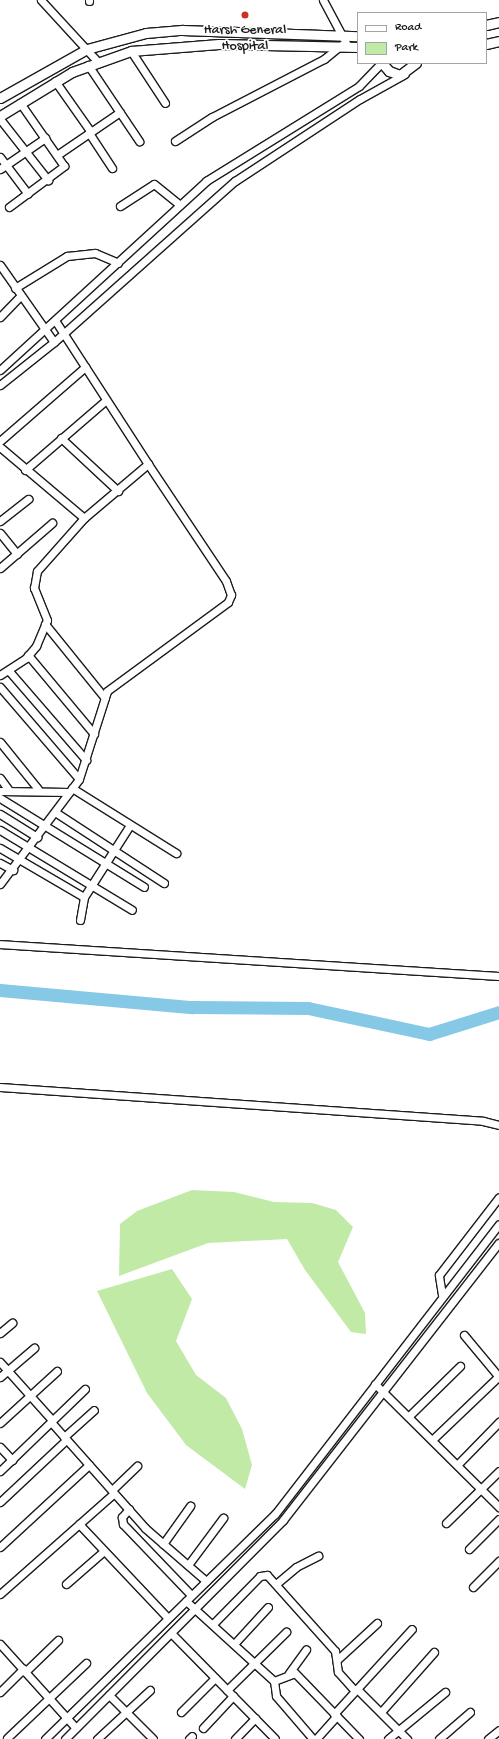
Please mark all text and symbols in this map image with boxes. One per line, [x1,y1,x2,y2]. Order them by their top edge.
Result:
marker: Harsh General Hospital [239,9,251,21]
legend [357,12,487,64]
text: Road [395,21,421,35]
place label: Harsh General Hospital [204,23,286,56]
text: Park [395,41,418,55]

